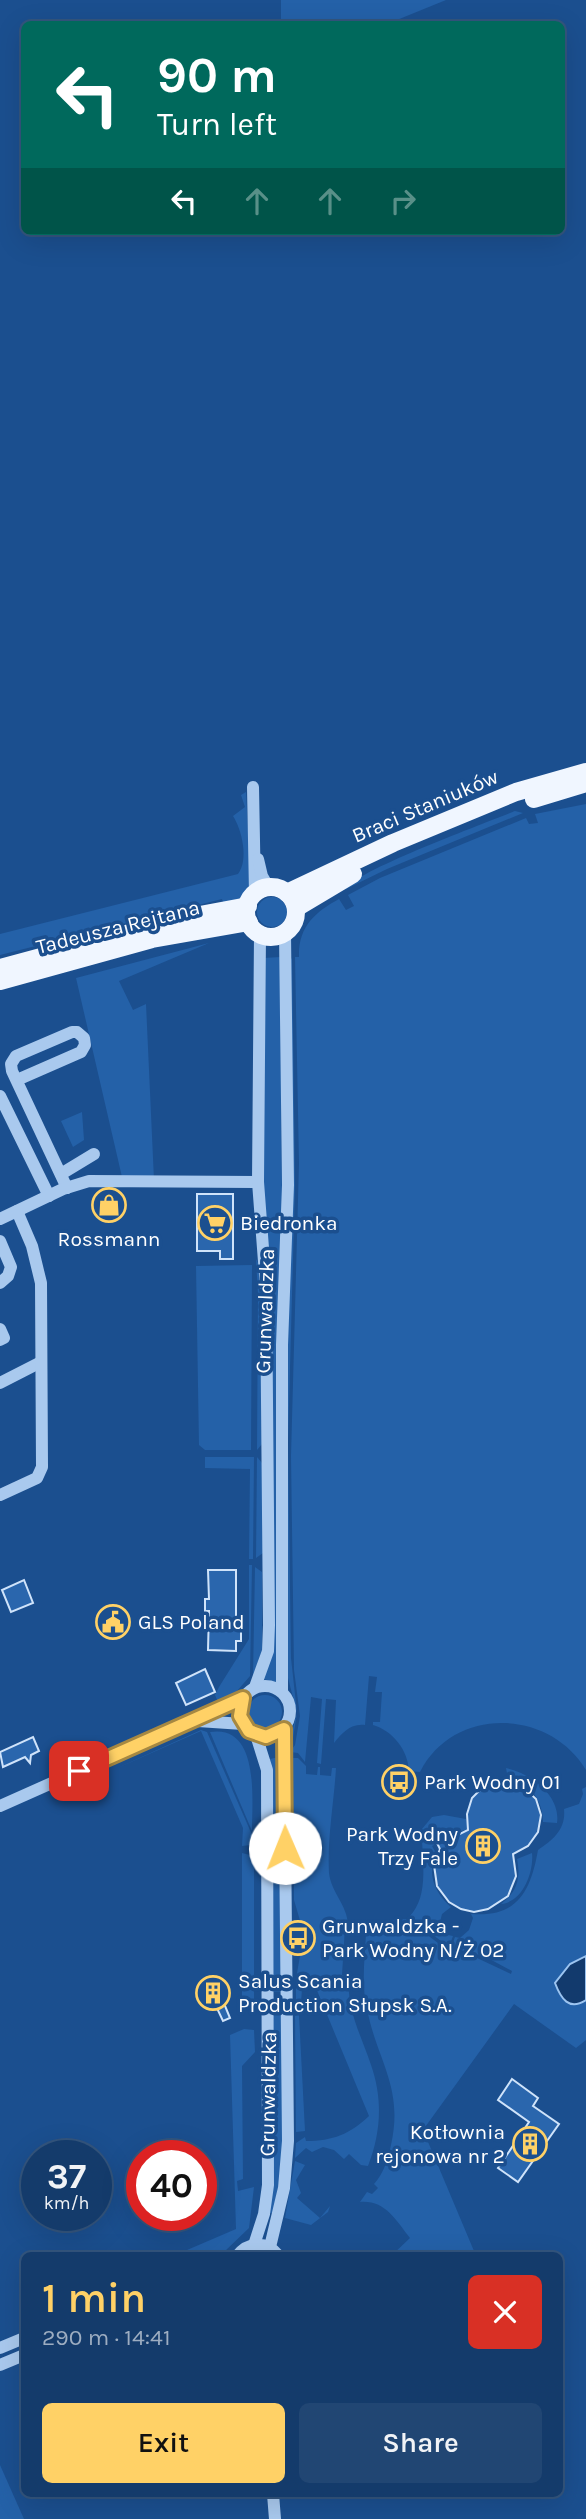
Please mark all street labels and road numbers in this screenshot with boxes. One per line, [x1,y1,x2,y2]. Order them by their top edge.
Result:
street label: Braci Staniuków [348,764,502,848]
street label: Tadeusza Rejtana [34,895,202,959]
street label: Grunwaldzka [251,1248,279,1374]
street label: Grunwaldzka [255,2031,281,2157]

